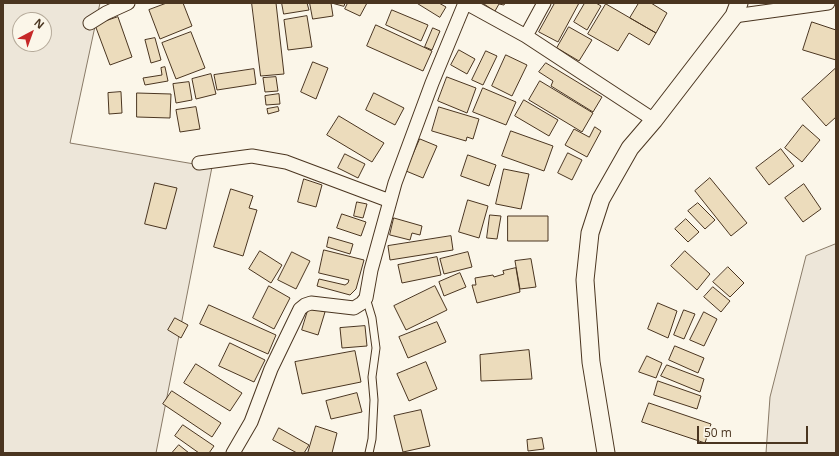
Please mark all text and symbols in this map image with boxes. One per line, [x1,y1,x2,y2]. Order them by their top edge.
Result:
north arrow [12,12,52,52]
text: N [31,15,48,32]
scale bar [699,418,810,444]
text: 50 m [704,424,732,441]

